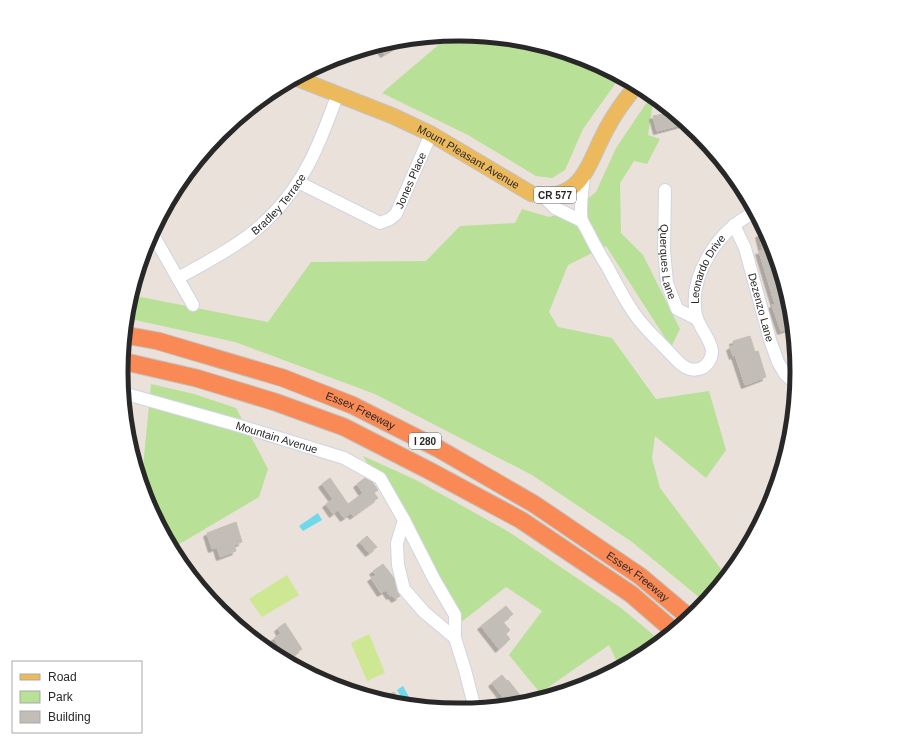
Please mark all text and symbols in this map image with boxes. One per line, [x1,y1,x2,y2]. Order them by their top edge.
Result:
street label: Mount Pleasant Avenue [416,122,522,191]
street label: Jones Place [393,150,428,210]
street label: Bradley Terrace [249,171,308,237]
road number: CR 577 [534,187,576,203]
street label: Querques Lane [658,224,679,301]
street label: Leonardo Drive [689,232,728,304]
street label: Dezenzo Lane [746,272,776,343]
street label: Essex Freeway [324,389,398,432]
street label: Mountain Avenue [234,419,319,456]
road number: I 280 [409,433,441,449]
street label: Essex Freeway [604,549,672,604]
legend [12,661,142,733]
text: Road [48,670,77,684]
text: Park [48,690,74,704]
text: Building [48,710,91,724]

